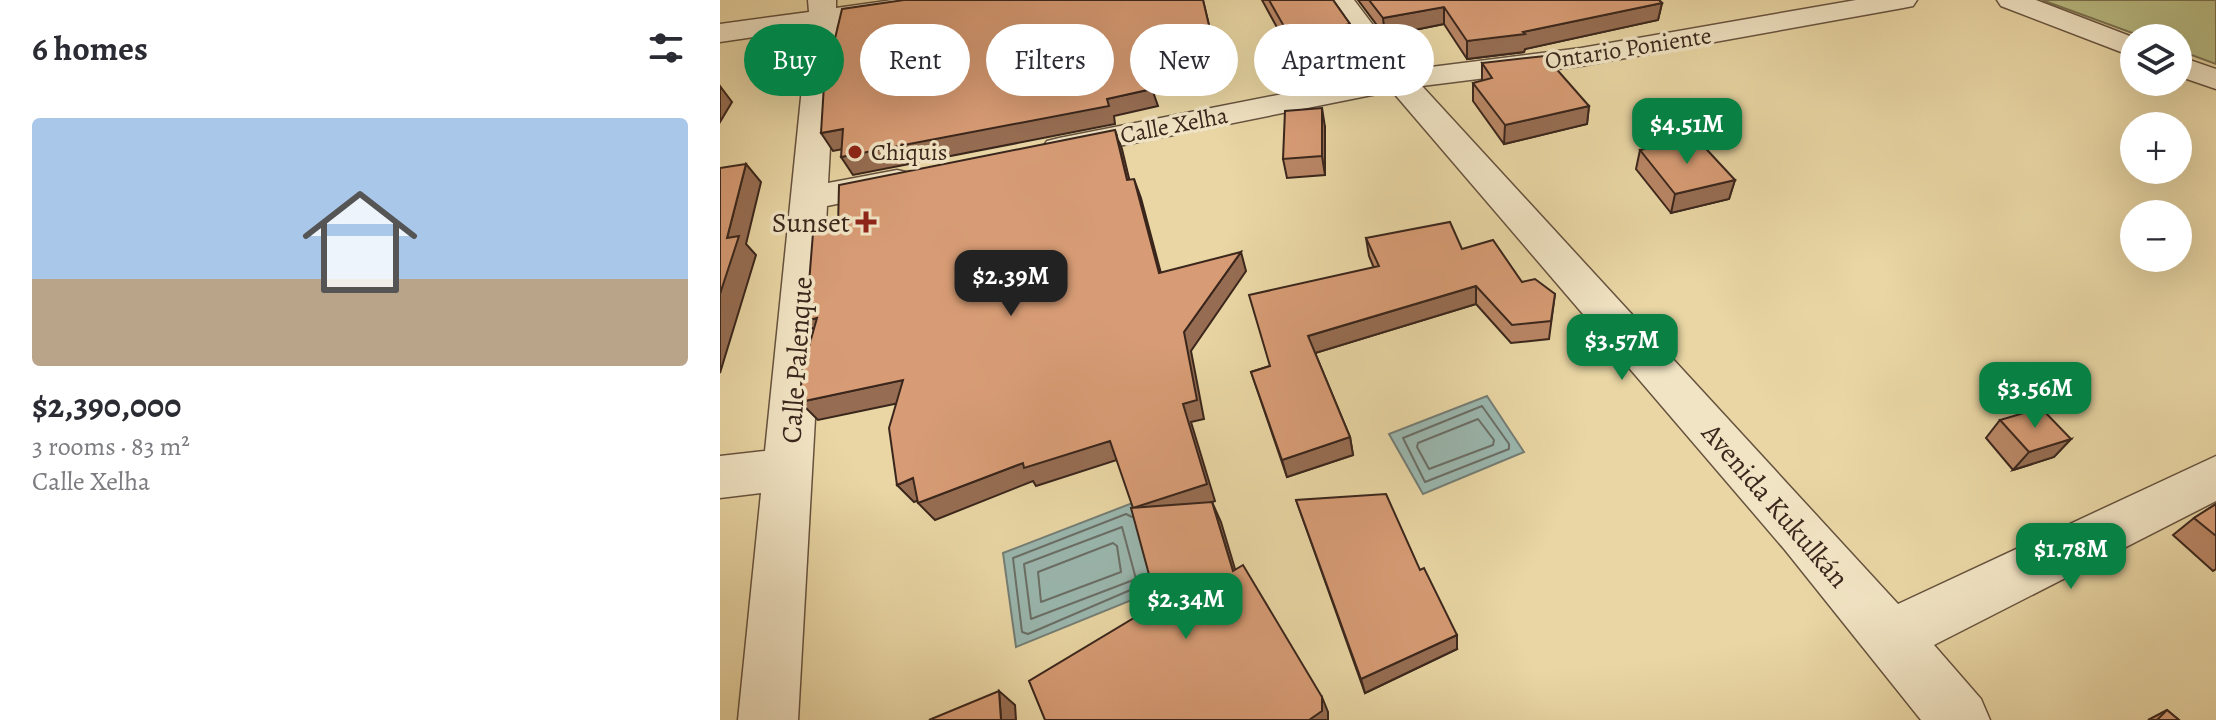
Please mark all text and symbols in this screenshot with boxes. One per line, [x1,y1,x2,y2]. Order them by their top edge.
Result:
street label: Ontario Poniente [1542,19,1714,77]
chip: Buy [744,24,844,96]
chip: Rent [860,24,970,96]
chip: Filters [986,24,1114,96]
chip: New [1130,24,1238,96]
chip: Apartment [1254,24,1434,96]
map controls [2120,24,2192,272]
button: layers [2120,24,2192,96]
text: 6 homes [32,25,148,72]
icon: filters [644,26,688,70]
pin: $4.51M [1622,98,1752,166]
street label: Calle Xelha [1117,99,1231,151]
text: $4.51M [1650,106,1724,141]
button: + [2120,112,2192,184]
place label: Chiquis [871,136,947,168]
marker: Chiquis [846,143,864,161]
icon: home [288,170,432,314]
button: − [2120,200,2192,272]
place label: Sunset [772,204,850,242]
marker: Sunset [857,213,875,231]
pin: $2.39M [946,250,1076,318]
text: $2.39M [973,258,1049,293]
street label: Calle Palenque [772,275,822,445]
pin: $3.57M [1557,314,1687,382]
text: $3.57M [1585,322,1659,357]
pin: $3.56M [1970,362,2100,430]
text: $3.56M [1997,370,2073,405]
text: $2,390,000 [32,382,181,429]
street label: Avenida Kukulkán [1692,414,1858,596]
text: 3 rooms · 83 m² [32,429,190,464]
text: Calle Xelha [32,464,150,499]
pin: $1.78M [2006,523,2136,591]
text: $1.78M [2034,531,2108,566]
pin: $2.34M [1121,573,1251,641]
text: $2.34M [1147,581,1225,616]

